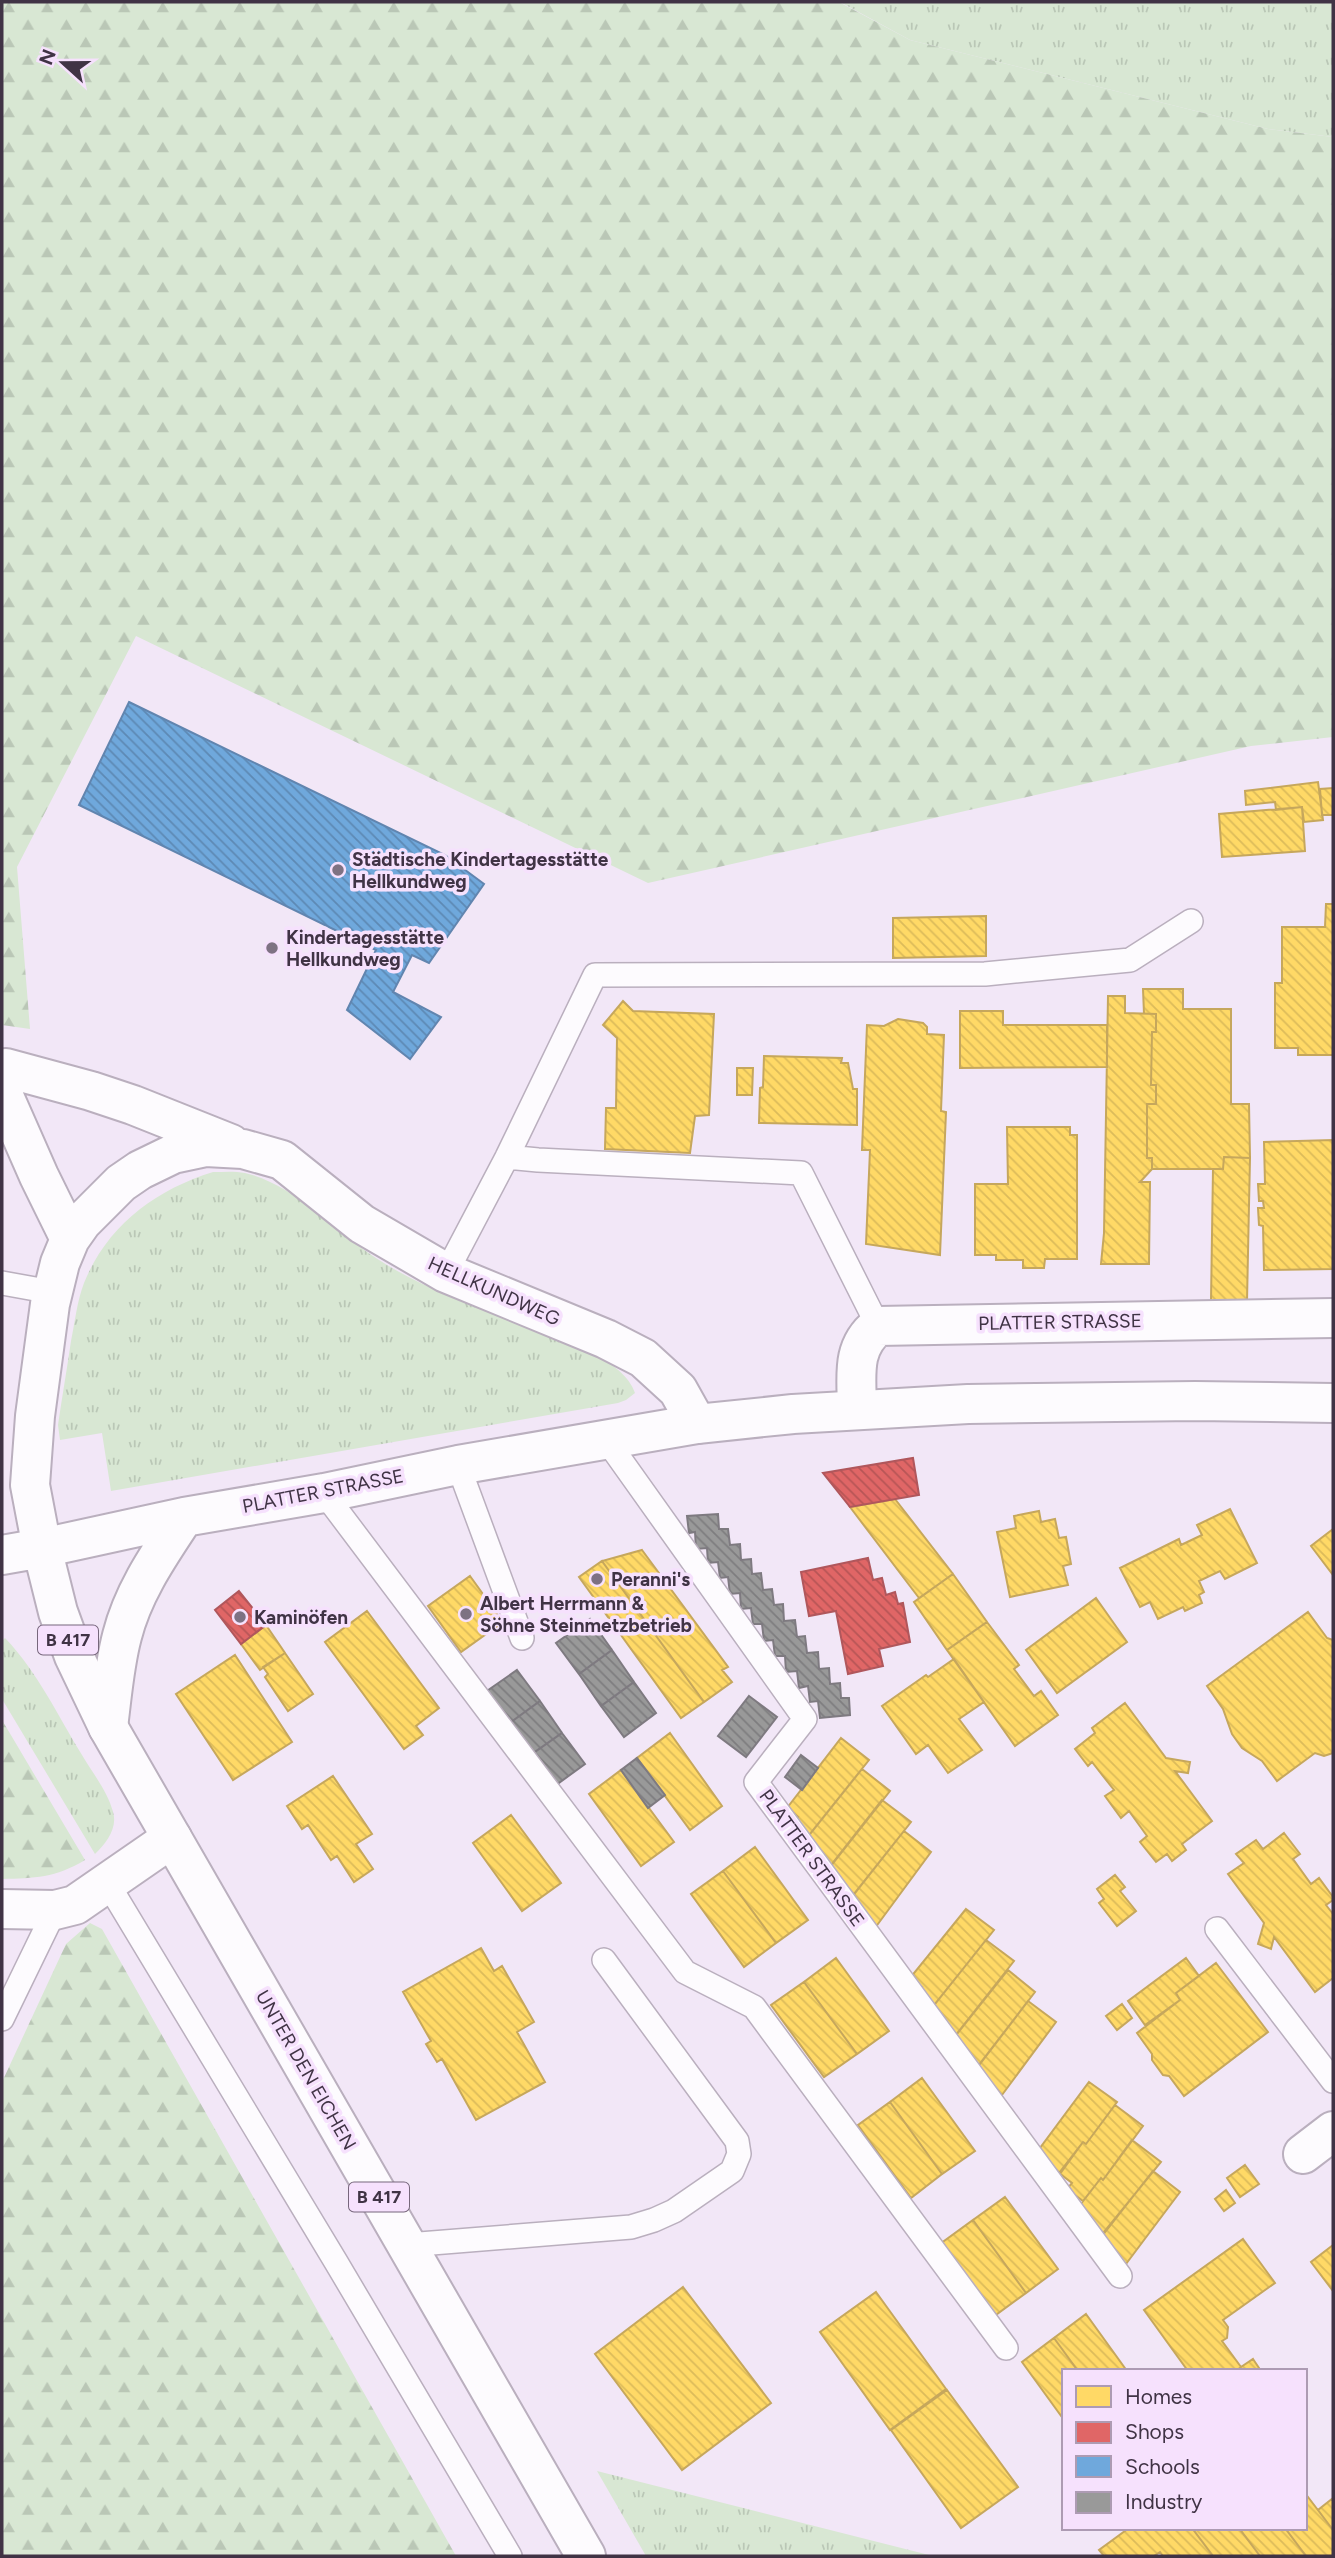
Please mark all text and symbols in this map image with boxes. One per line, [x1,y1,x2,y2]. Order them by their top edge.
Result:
north arrow [28,28,98,98]
text: N [34,46,61,68]
place label: Städtische Kindertagesstätte Hellkundweg [352,848,609,893]
marker: Städtische Kindertagesstätte Hellkundweg [330,862,346,878]
place label: Kindertagesstätte Hellkundweg [286,926,444,971]
marker: Kindertagesstätte Hellkundweg [264,940,280,956]
street label: HELLKUNDWEG [425,1252,563,1330]
street label: PLATTER STRASSE [978,1309,1142,1335]
street label: PLATTER STRASSE [240,1464,406,1518]
place label: Peranni's [611,1568,690,1591]
marker: Peranni's [589,1571,605,1587]
place label: Albert Herrmann & Söhne Steinmetzbetrieb [480,1592,692,1637]
place label: Kaminöfen [254,1606,348,1629]
marker: Albert Herrmann & Söhne Steinmetzbetrieb [458,1606,474,1622]
marker: Kaminöfen [232,1609,248,1625]
road number: B 417 [38,1625,98,1654]
street label: PLATTER STRASSE [755,1785,869,1931]
street label: UNTER DEN EICHEN [251,1986,361,2154]
road number: B 417 [349,2182,409,2211]
legend [1062,2369,1307,2530]
text: Homes [1125,2384,1192,2409]
text: Shops [1125,2419,1184,2444]
text: Schools [1125,2454,1200,2479]
text: Industry [1125,2489,1202,2514]

